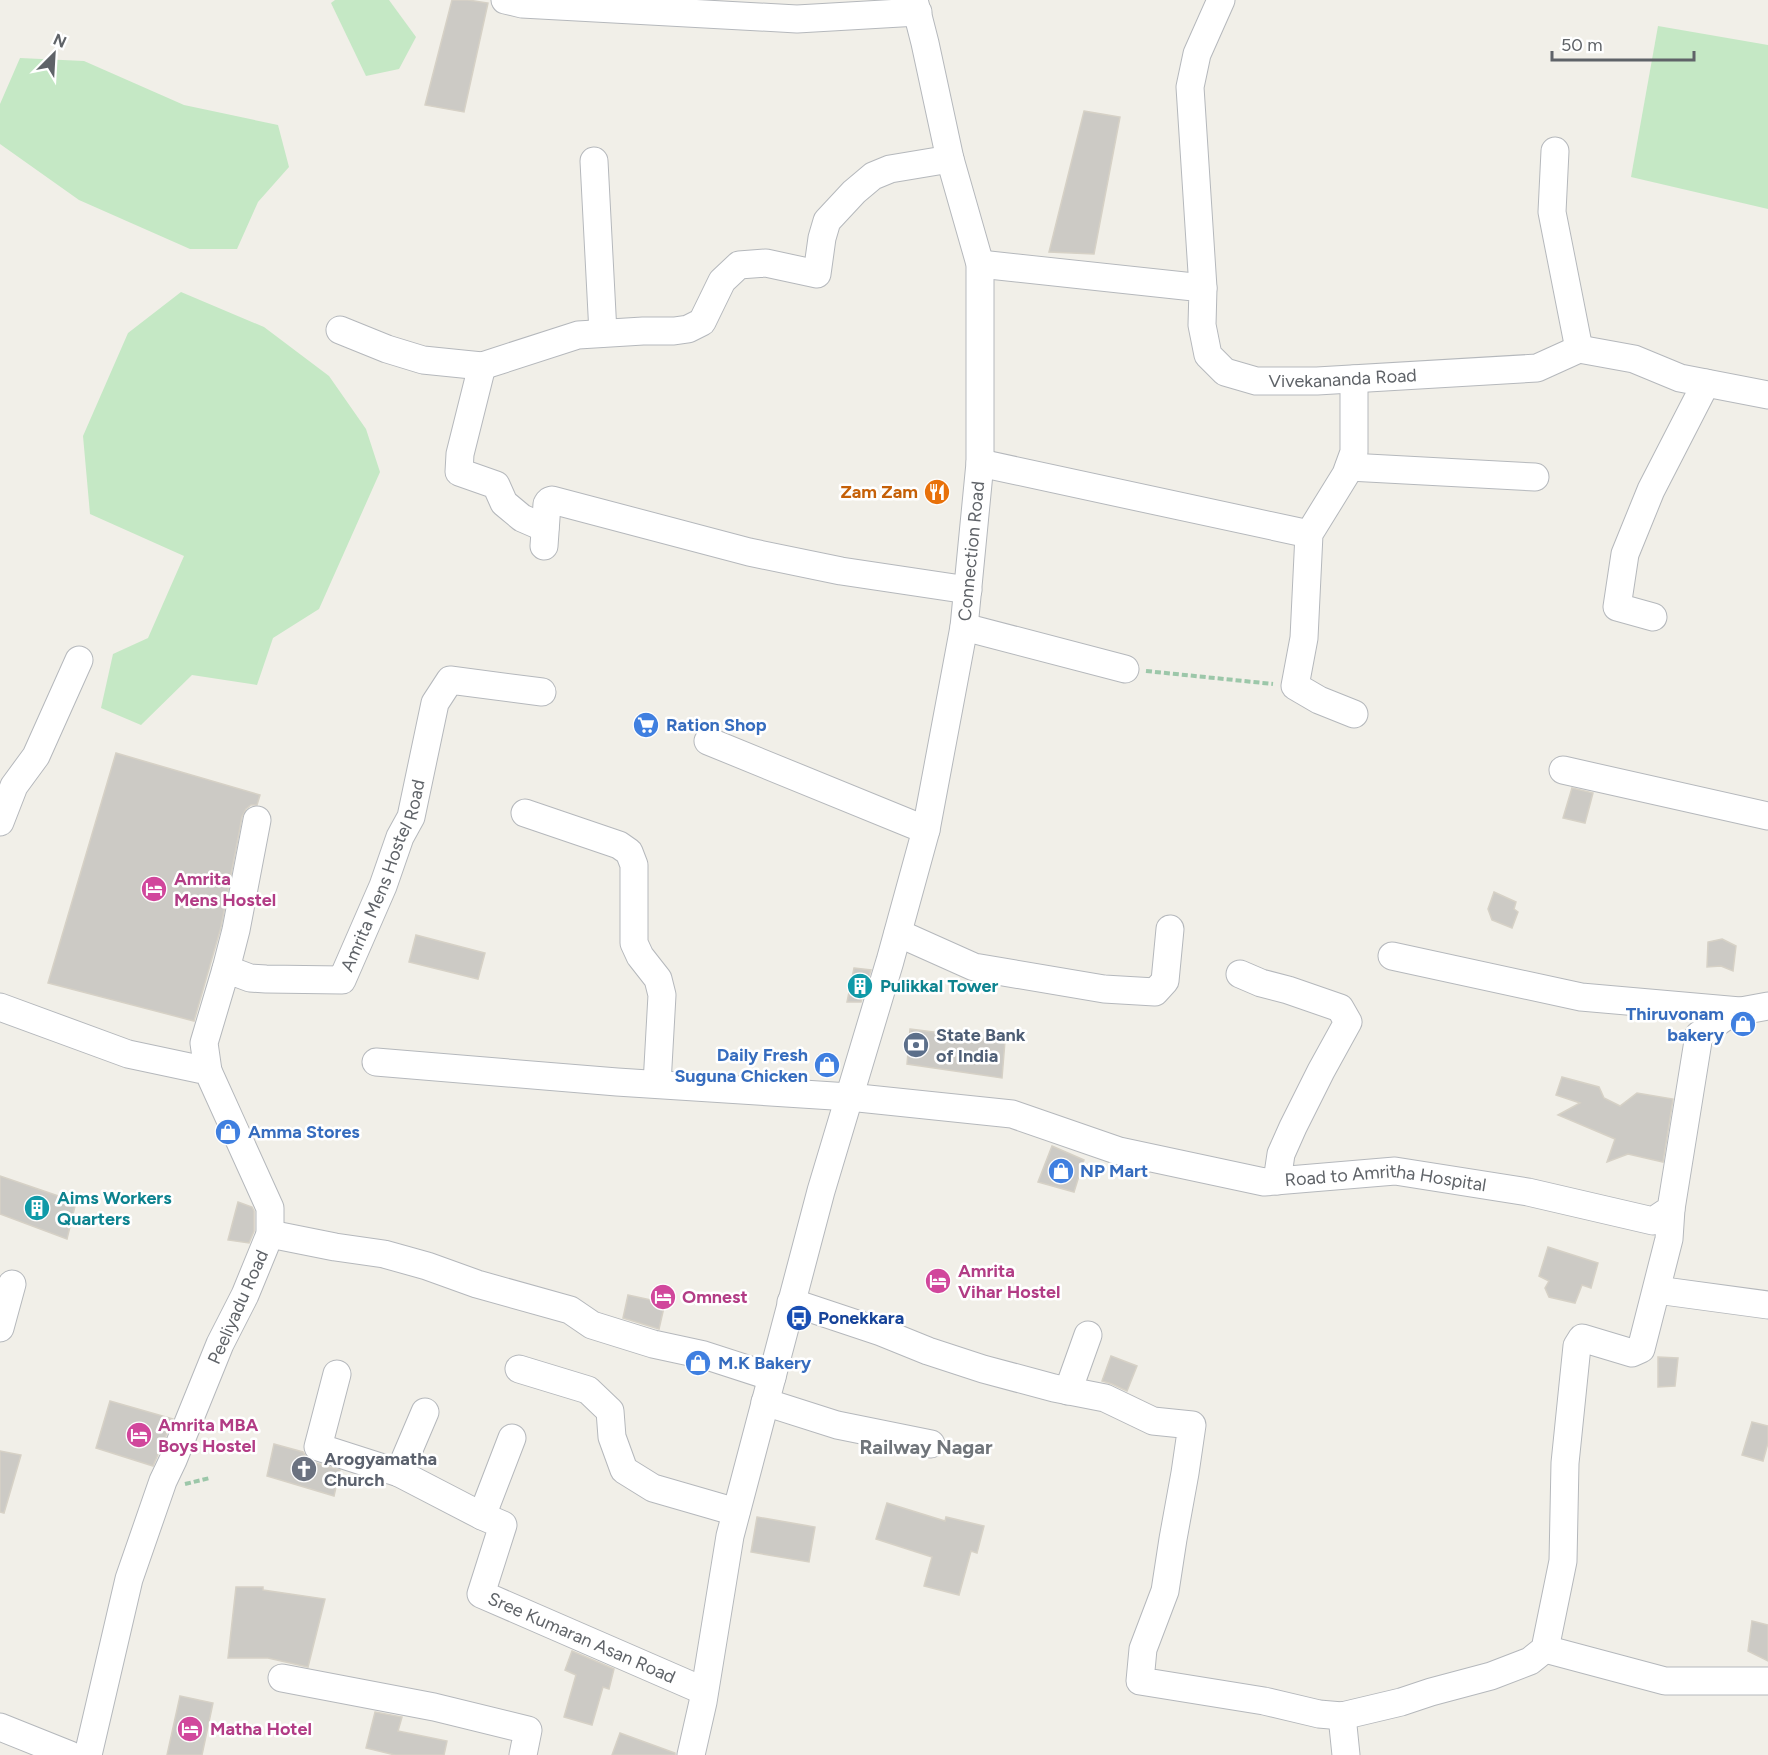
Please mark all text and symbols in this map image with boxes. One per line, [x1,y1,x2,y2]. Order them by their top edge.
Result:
north arrow [24,24,84,84]
scale bar [1552,24,1694,62]
text: N [50,30,69,52]
text: 50 m [1561,34,1603,56]
street label: Vivekananda Road [1269,364,1417,392]
restaurant icon: Zam Zam [922,477,952,507]
street label: Connection Road [954,480,989,622]
place label: Zam Zam [840,481,918,503]
supermarket icon: Ration Shop [631,710,661,740]
place label: Ration Shop [666,714,767,736]
street label: Amrita Mens Hostel Road [336,777,430,975]
place label: Amrita Mens Hostel [174,868,276,911]
hotel icon: Amrita Mens Hostel [139,874,169,904]
building icon: Pulikkal Tower [845,971,875,1001]
place label: Pulikkal Tower [880,975,998,997]
place label: Thiruvonam bakery [1626,1003,1725,1046]
shop icon: Thiruvonam bakery [1728,1009,1758,1039]
place label: State Bank of India [936,1024,1026,1067]
bank icon: State Bank of India [901,1030,931,1060]
place label: Daily Fresh Suguna Chicken [674,1044,808,1087]
shop icon: Daily Fresh Suguna Chicken [812,1050,842,1080]
shop icon: Amma Stores [213,1117,243,1147]
place label: Amma Stores [248,1121,360,1143]
shop icon: NP Mart [1046,1156,1076,1186]
place label: NP Mart [1080,1160,1148,1182]
street label: Road to Amritha Hospital [1284,1160,1488,1196]
place label: Aims Workers Quarters [57,1187,172,1230]
building icon: Aims Workers Quarters [22,1193,52,1223]
street label: Peeliyadu Road [203,1246,273,1368]
place label: Amrita Vihar Hostel [958,1260,1061,1303]
hotel icon: Amrita Vihar Hostel [923,1266,953,1296]
hotel icon: Omnest [648,1282,678,1312]
place label: Omnest [682,1286,748,1308]
bus stop icon: Ponekkara [784,1303,814,1333]
place label: Ponekkara [818,1307,904,1329]
shop icon: M.K Bakery [683,1348,713,1378]
place label: M.K Bakery [718,1352,812,1374]
place label: Amrita MBA Boys Hostel [158,1414,258,1457]
hotel icon: Amrita MBA Boys Hostel [124,1420,154,1450]
district label: Railway Nagar [859,1435,993,1459]
place label: Arogyamatha Church [324,1448,437,1491]
church icon: Arogyamatha Church [289,1454,319,1484]
street label: Sree Kumaran Asan Road [484,1587,679,1688]
hotel icon: Matha Hotel [175,1714,205,1744]
place label: Matha Hotel [210,1718,312,1740]

